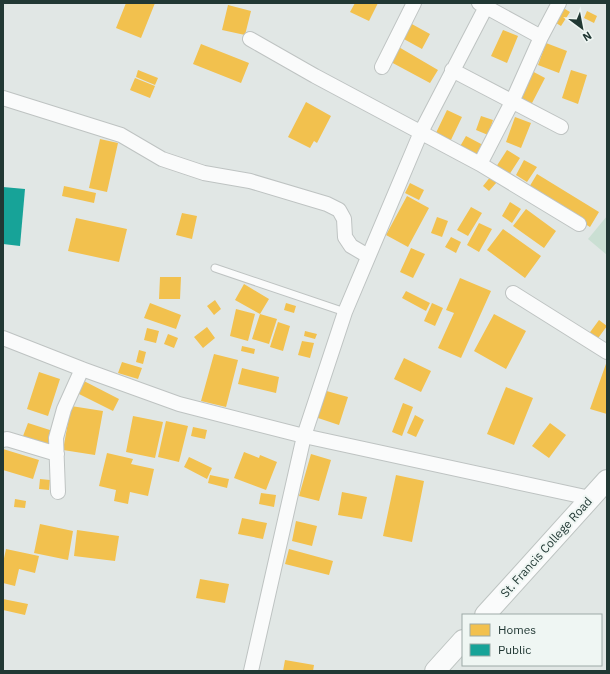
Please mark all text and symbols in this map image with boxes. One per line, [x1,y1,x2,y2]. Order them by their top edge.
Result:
north arrow [562,8,602,48]
text: N [580,28,594,45]
street label: St. Francis College Road [497,494,595,600]
legend [462,614,602,666]
text: Homes [498,622,536,637]
text: Public [498,642,531,657]

